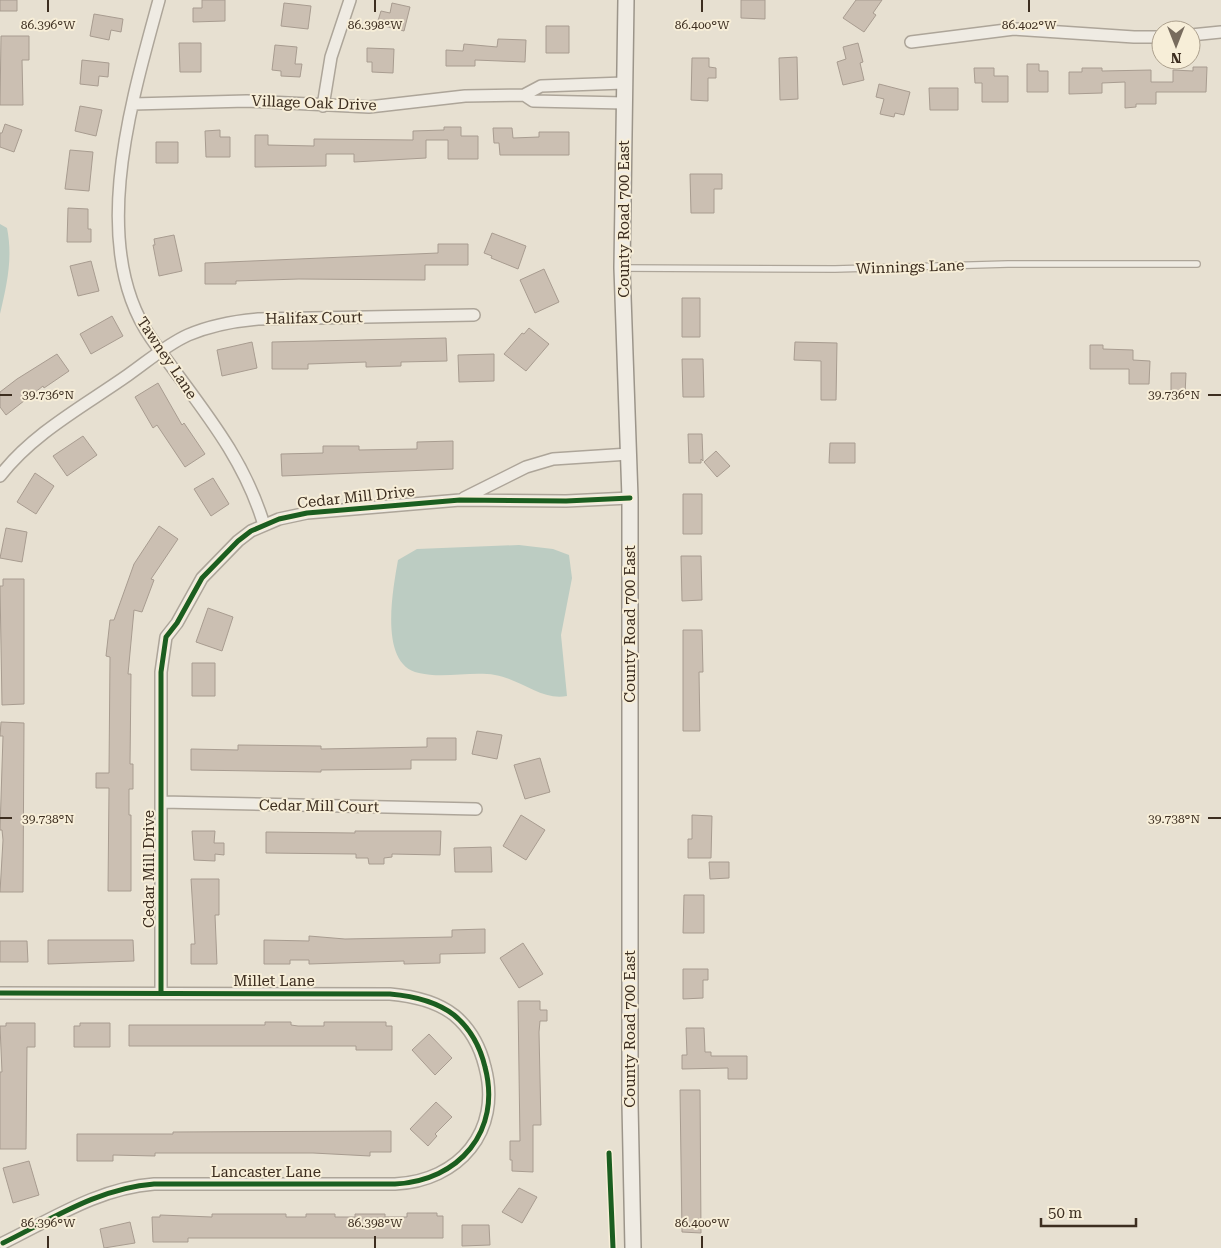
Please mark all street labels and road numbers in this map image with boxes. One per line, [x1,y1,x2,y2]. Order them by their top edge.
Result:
street label: Village Oak Drive [251,92,377,114]
street label: County Road 700 East [615,140,633,298]
street label: Winnings Lane [855,256,965,278]
street label: Halifax Court [265,308,363,328]
street label: Tawney Lane [133,314,201,402]
street label: Cedar Mill Drive [296,482,416,512]
street label: County Road 700 East [621,545,639,703]
street label: Cedar Mill Court [259,796,380,816]
street label: Cedar Mill Drive [140,810,158,928]
street label: County Road 700 East [621,950,639,1108]
street label: Millet Lane [233,972,315,990]
street label: Lancaster Lane [211,1163,321,1181]

